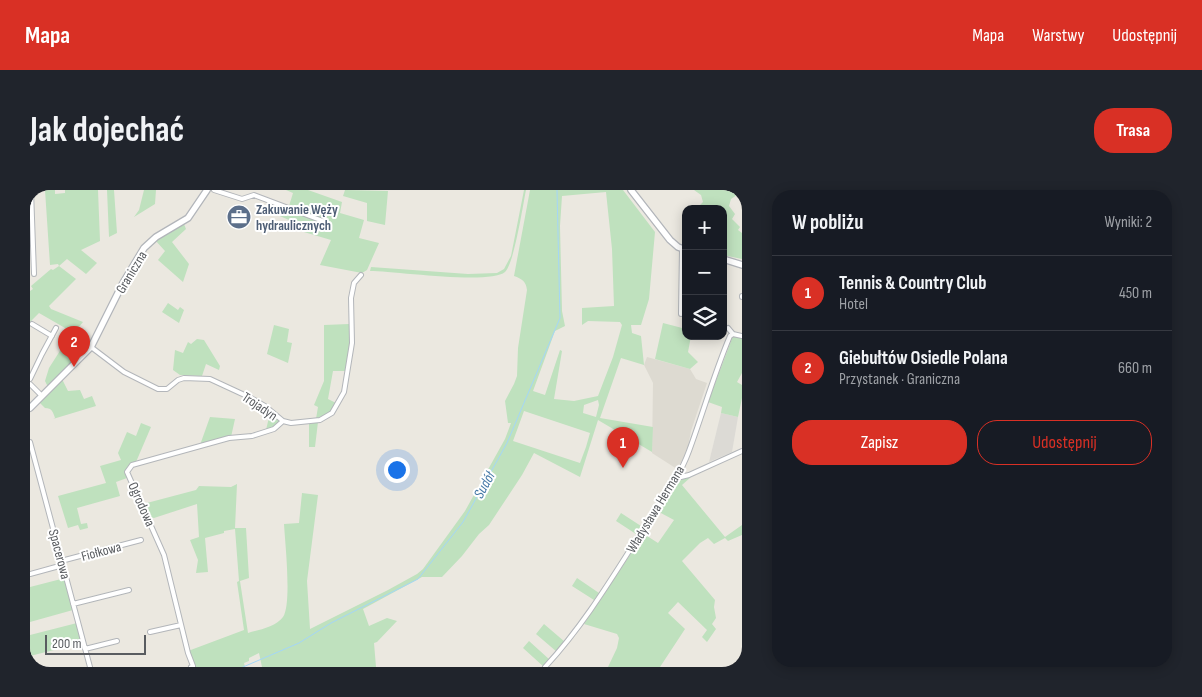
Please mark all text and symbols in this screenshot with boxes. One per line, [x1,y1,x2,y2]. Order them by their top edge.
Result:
text: Mapa [25,21,70,50]
text: Mapa [972,25,1004,46]
text: Warstwy [1032,25,1084,46]
text: Udostępnij [1112,25,1177,46]
button: Trasa [1094,108,1172,153]
text: Jak dojechać [30,109,184,152]
place label: Zakuwanie Węży hydraulicznych [256,201,338,234]
office icon: Zakuwanie Węży hydraulicznych [226,204,252,230]
map controls [682,205,727,340]
button: + [682,205,727,250]
text: W pobliżu [792,210,863,235]
text: Wyniki: 2 [1104,213,1152,232]
street label: Graniczna [112,248,151,297]
button: − [682,250,727,295]
text: Tennis & Country Club [839,272,986,295]
text: 1 [805,284,811,303]
text: 450 m [1119,284,1152,303]
button: layers [682,295,727,340]
text: Hotel [839,295,868,314]
pin: 2 [58,326,90,367]
text: Giebułtów Osiedle Polana [839,347,1008,370]
text: 2 [804,359,812,378]
text: 660 m [1118,359,1152,378]
text: Przystanek · Graniczna [839,370,960,389]
street label: Trojadyn [239,388,281,424]
button: Zapisz [792,420,967,465]
button: Udostępnij [977,420,1152,465]
pin: 1 [607,427,639,468]
your location [384,457,410,483]
street label: Władysława Hermana [623,462,688,556]
water label: Sudół [469,468,500,502]
street label: Ogrodowa [124,479,159,529]
street label: Spacerowa [45,527,74,581]
street label: Fiołkowa [79,538,123,565]
scale bar [45,632,146,655]
text: 200 m [52,635,81,652]

